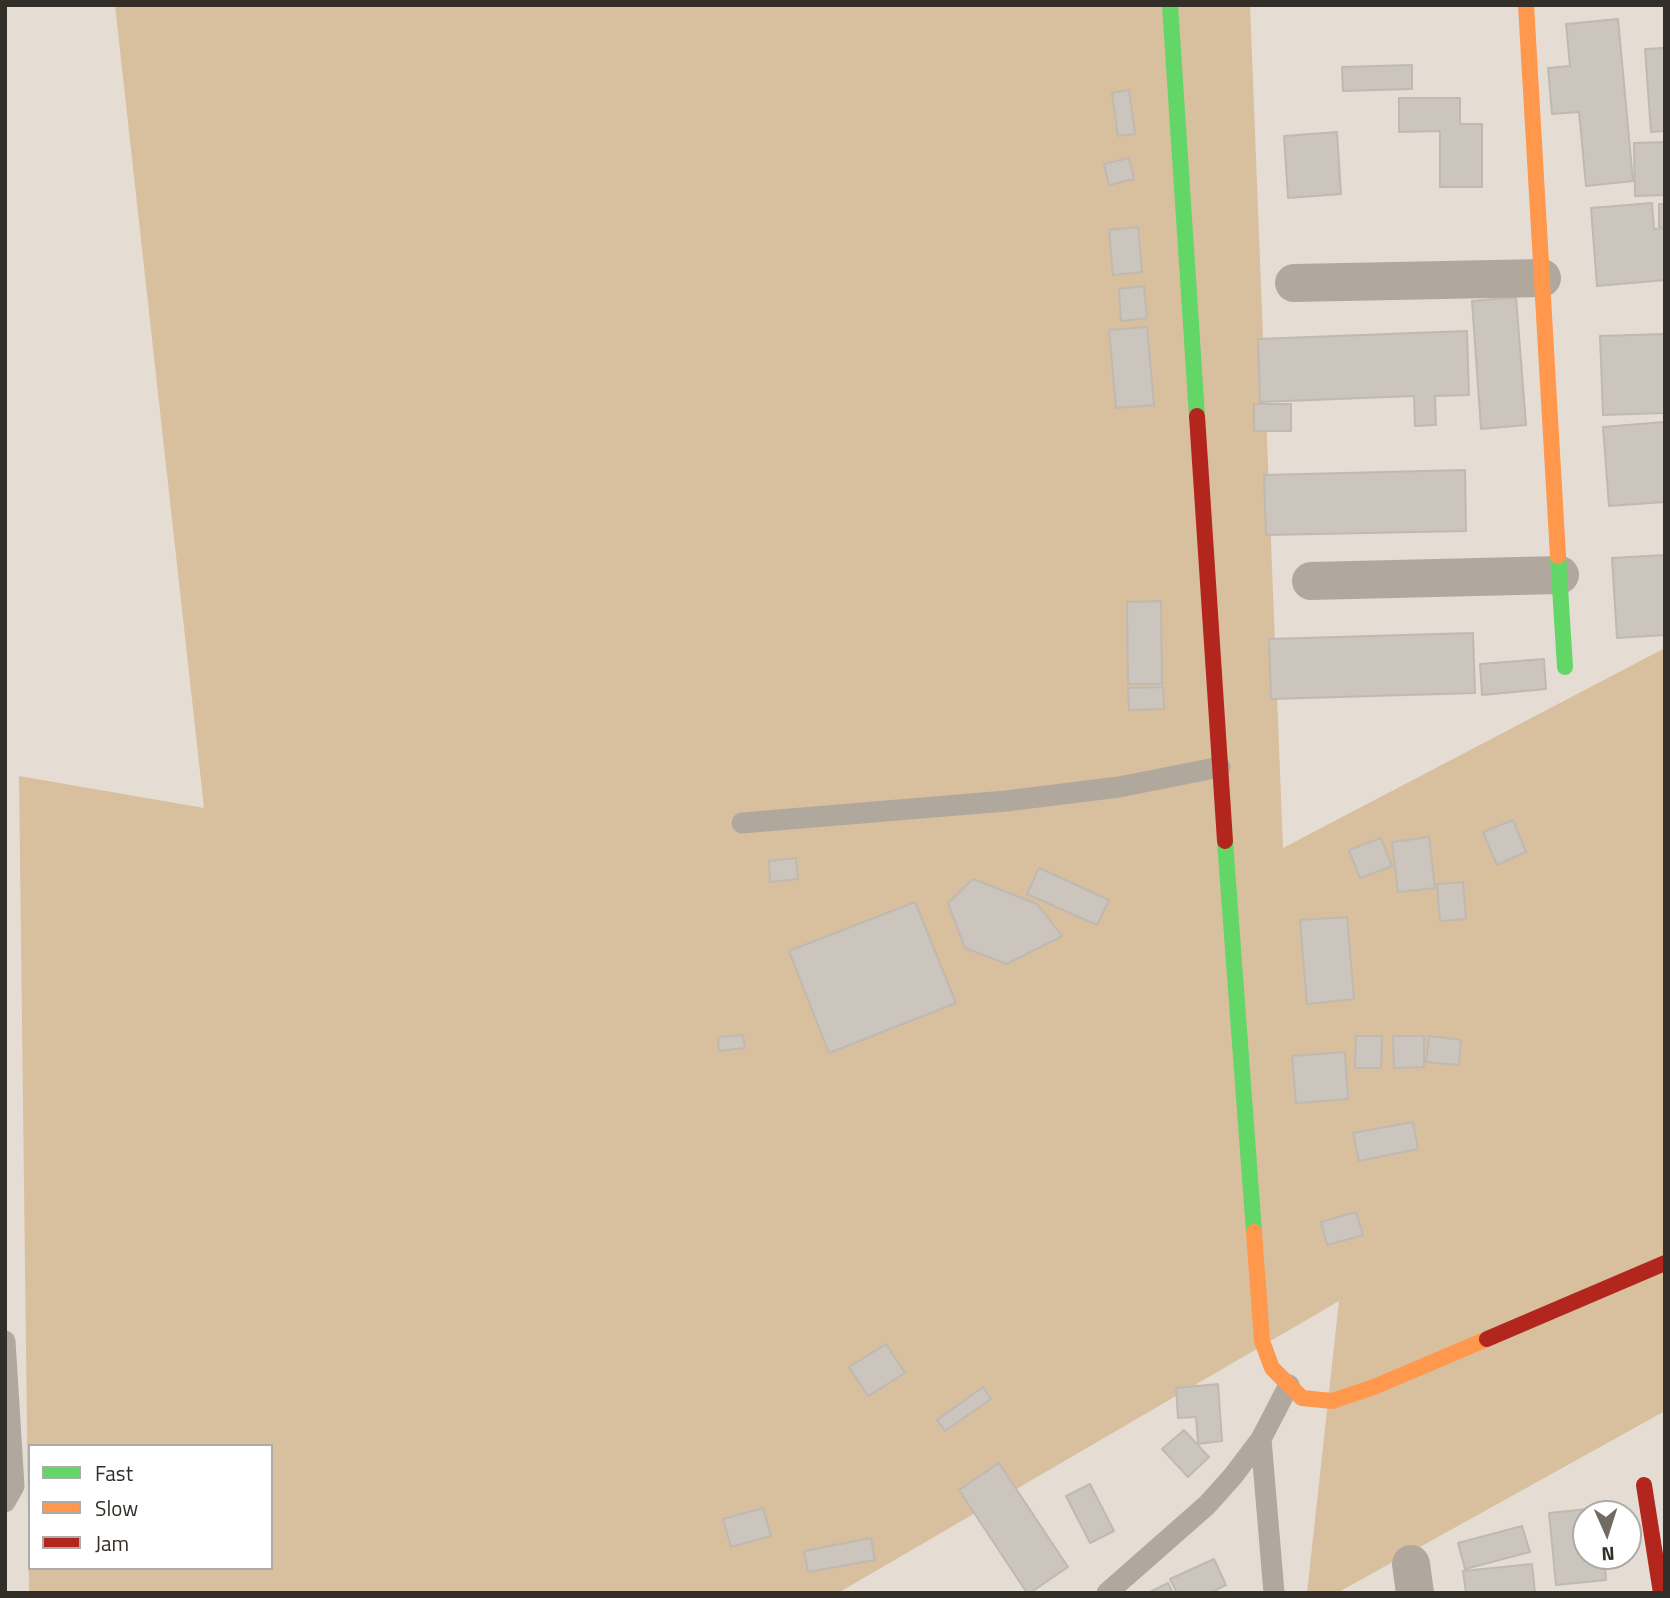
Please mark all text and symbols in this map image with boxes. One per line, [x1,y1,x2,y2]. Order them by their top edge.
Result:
legend [28,1444,273,1570]
text: Fast [95,1457,133,1489]
text: Slow [95,1492,138,1524]
north arrow [1572,1500,1642,1570]
text: Jam [95,1527,129,1559]
text: N [1601,1540,1615,1569]

